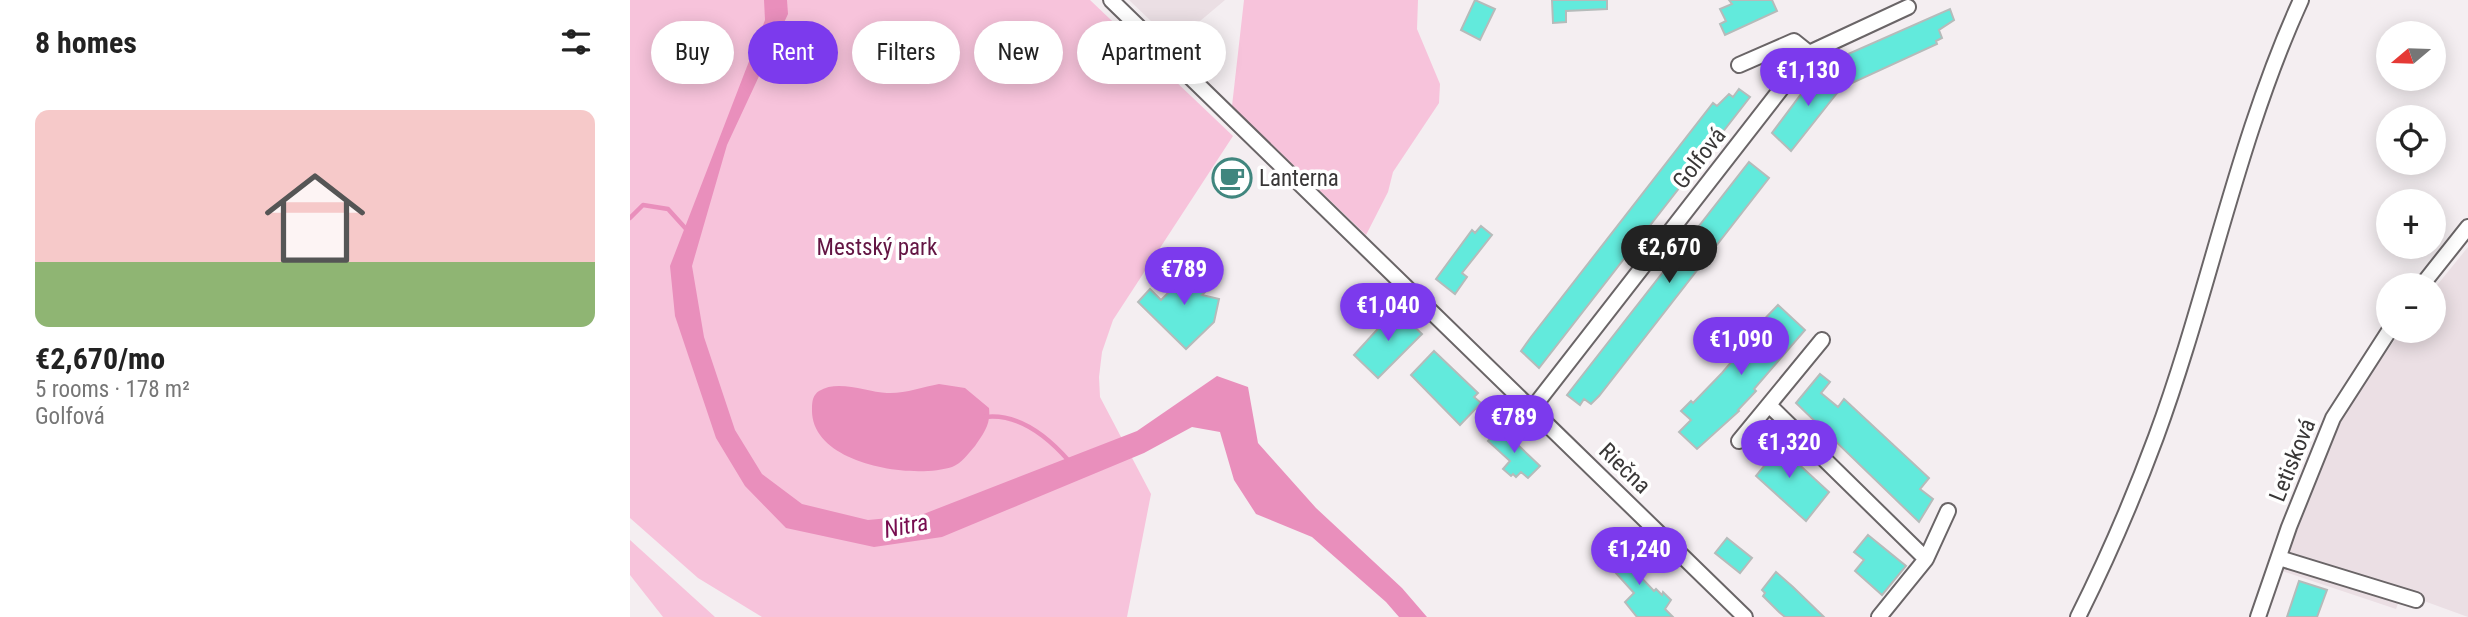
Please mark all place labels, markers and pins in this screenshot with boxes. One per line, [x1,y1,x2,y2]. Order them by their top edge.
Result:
pin: €1,130 [1751,48,1865,108]
cafe icon: Lanterna [1211,157,1253,199]
place label: Lanterna [1259,165,1339,192]
pin: €2,670 [1612,226,1726,285]
pin: €789 [1143,247,1225,307]
pin: €1,040 [1331,284,1445,343]
pin: €1,090 [1684,318,1798,377]
pin: €789 [1473,396,1555,455]
pin: €1,320 [1732,420,1846,480]
pin: €1,240 [1582,528,1696,587]

